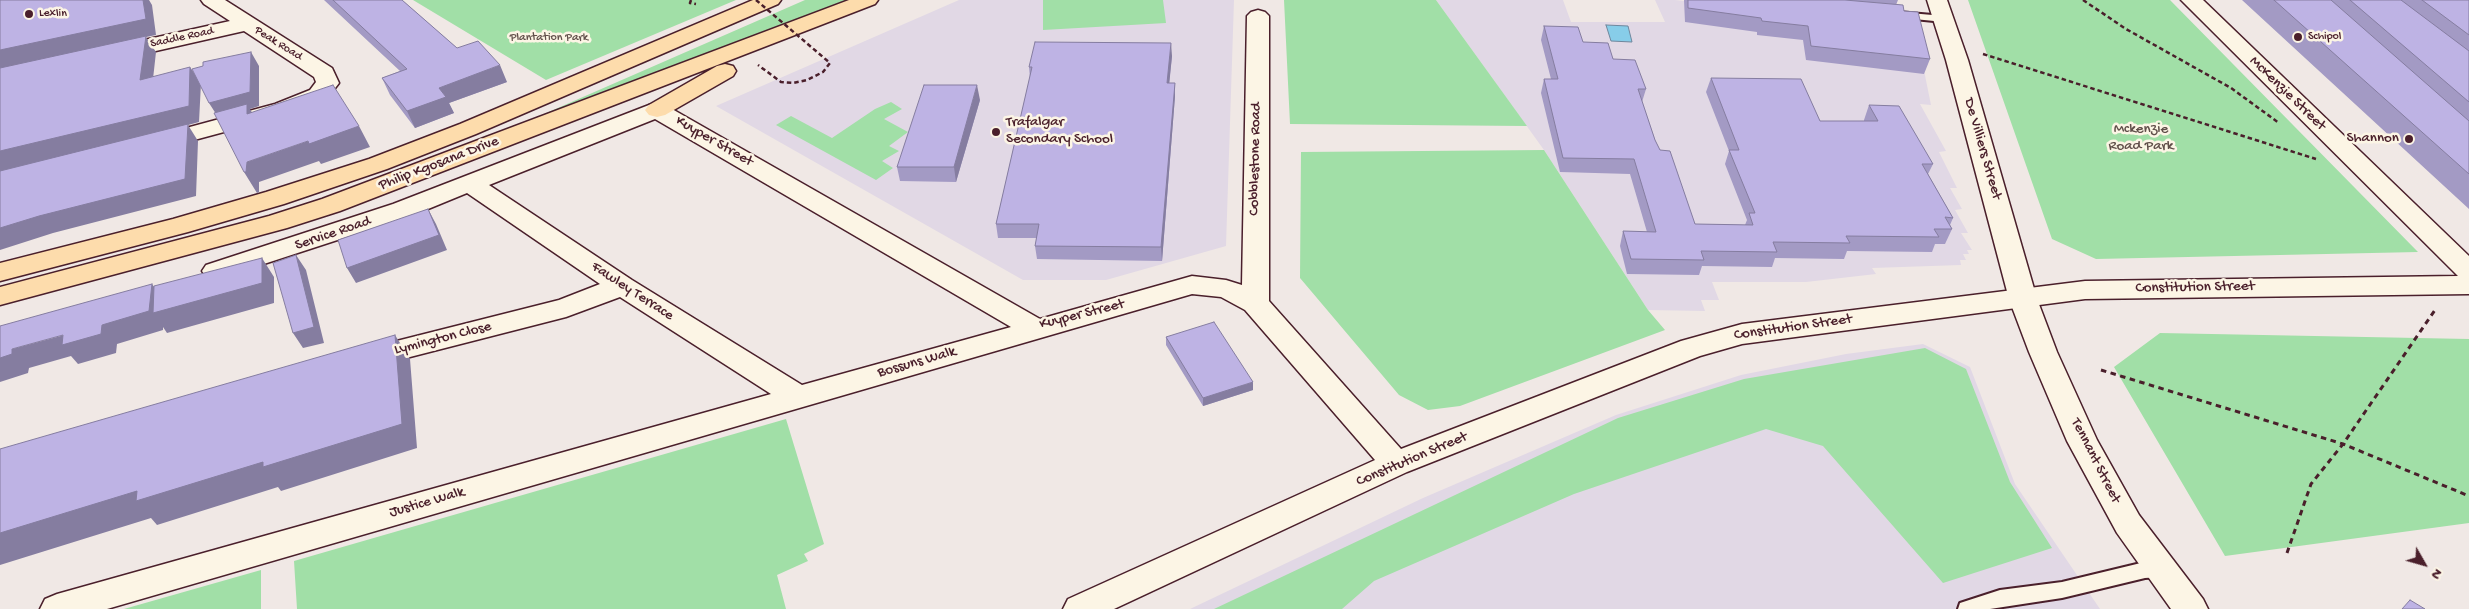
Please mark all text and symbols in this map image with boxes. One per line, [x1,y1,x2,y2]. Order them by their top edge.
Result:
place label: Lexlin [39,7,67,21]
marker: Lexlin [23,8,35,20]
street label: Saddle Road [149,24,215,52]
street label: Peak Road [251,24,305,64]
place label: Schipol [2308,30,2341,44]
park label: Plantation Park [510,31,588,45]
marker: Schipol [2292,31,2304,43]
street label: McKenzie Street [2245,53,2329,135]
street label: De Villiers Street [1959,96,2005,202]
street label: Cobblestone Road [1246,102,1266,216]
street label: Kuyper Street [672,113,756,171]
place label: Trafalgar Secondary School [1006,114,1113,149]
park label: Mckenzie Road Park [2109,121,2173,156]
marker: Trafalgar Secondary School [990,126,1002,138]
place label: Shannon [2346,130,2399,148]
street label: Philip Kgosana Drive [376,133,502,195]
marker: Shannon [2403,133,2415,145]
street label: Service Road [293,213,373,255]
street label: Fawley Terrace [587,259,677,325]
street label: Constitution Street [2135,278,2255,298]
street label: Kuyper Street [1038,296,1126,334]
street label: Constitution Street [1733,311,1853,345]
street label: Lymington Close [393,318,493,360]
street label: Bossuns Walk [876,343,958,383]
street label: Tennant Street [2066,416,2124,506]
street label: Constitution Street [1354,428,1470,492]
street label: Justice Walk [387,484,467,522]
north arrow [2399,539,2449,589]
text: N [2427,565,2446,582]

